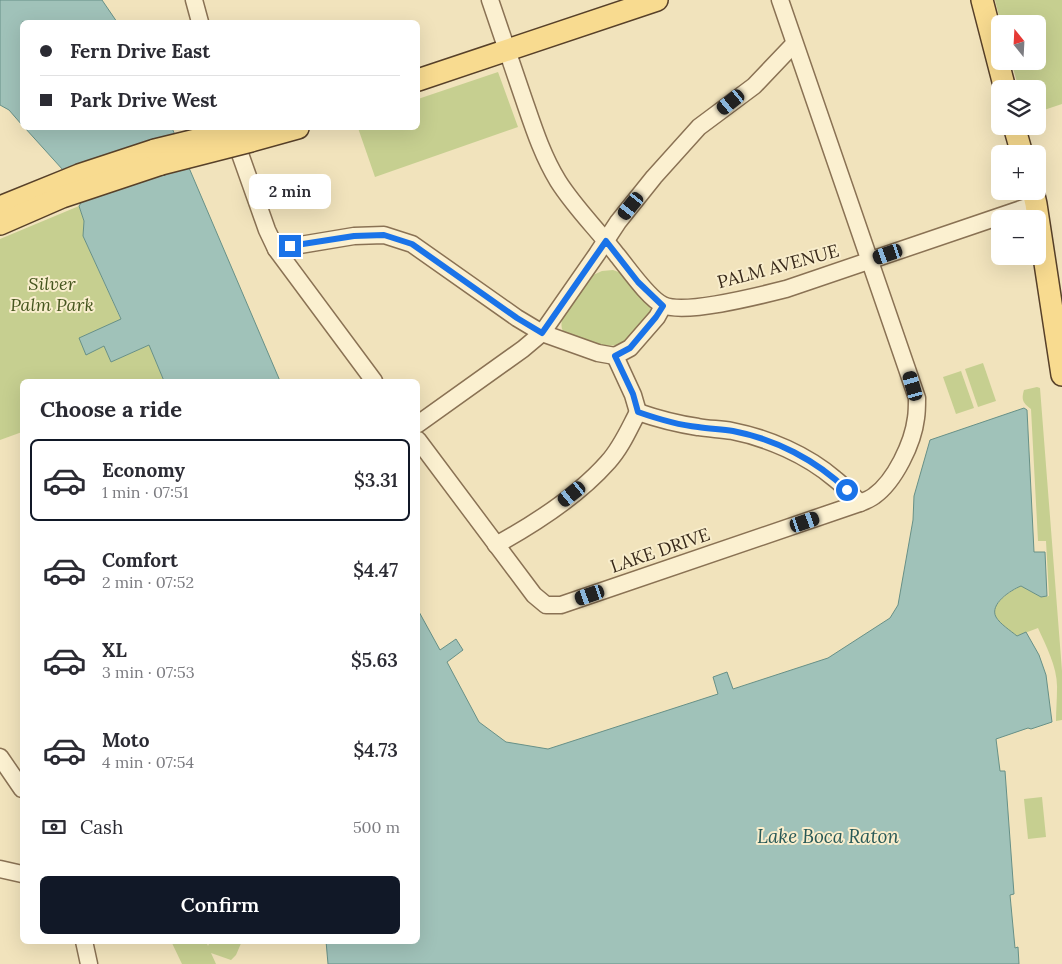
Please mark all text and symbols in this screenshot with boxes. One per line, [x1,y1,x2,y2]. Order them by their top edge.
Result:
north arrow [991,15,1046,70]
map controls [991,15,1046,265]
text: Fern Drive East [70,39,210,63]
button: layers [991,80,1046,135]
car [714,87,747,117]
text: Park Drive West [70,88,217,112]
button: + [991,145,1046,200]
callout: 2 min [249,174,331,208]
text: 2 min [269,181,311,201]
car [615,190,646,222]
button: − [991,210,1046,265]
route end [279,235,301,257]
street label: PALM AVENUE [715,239,841,293]
car [871,242,904,266]
park label: Silver Palm Park [10,272,94,316]
car [901,370,924,402]
text: Choose a ride [40,395,182,423]
icon: car [42,458,87,503]
text: Economy [102,458,185,482]
text: $3.31 [354,468,398,492]
car [555,479,588,509]
route start [836,479,858,501]
text: 1 min · 07:51 [102,482,188,502]
car [788,510,821,534]
street label: LAKE DRIVE [607,522,713,578]
icon: car [42,548,87,593]
text: Comfort [102,548,178,572]
text: $4.47 [353,558,398,582]
text: 2 min · 07:52 [102,572,194,592]
car [573,583,606,607]
icon: car [42,638,87,683]
text: XL [102,638,127,662]
text: $5.63 [351,648,398,672]
text: 3 min · 07:53 [102,662,195,682]
icon: car [42,728,87,773]
text: Moto [102,728,149,752]
text: $4.73 [353,738,398,762]
text: 4 min · 07:54 [102,752,194,772]
icon: cash [40,813,68,841]
text: Cash [80,815,123,839]
text: 500 m [353,817,400,837]
water label: Lake Boca Raton [757,824,899,848]
button: Confirm [40,876,400,934]

